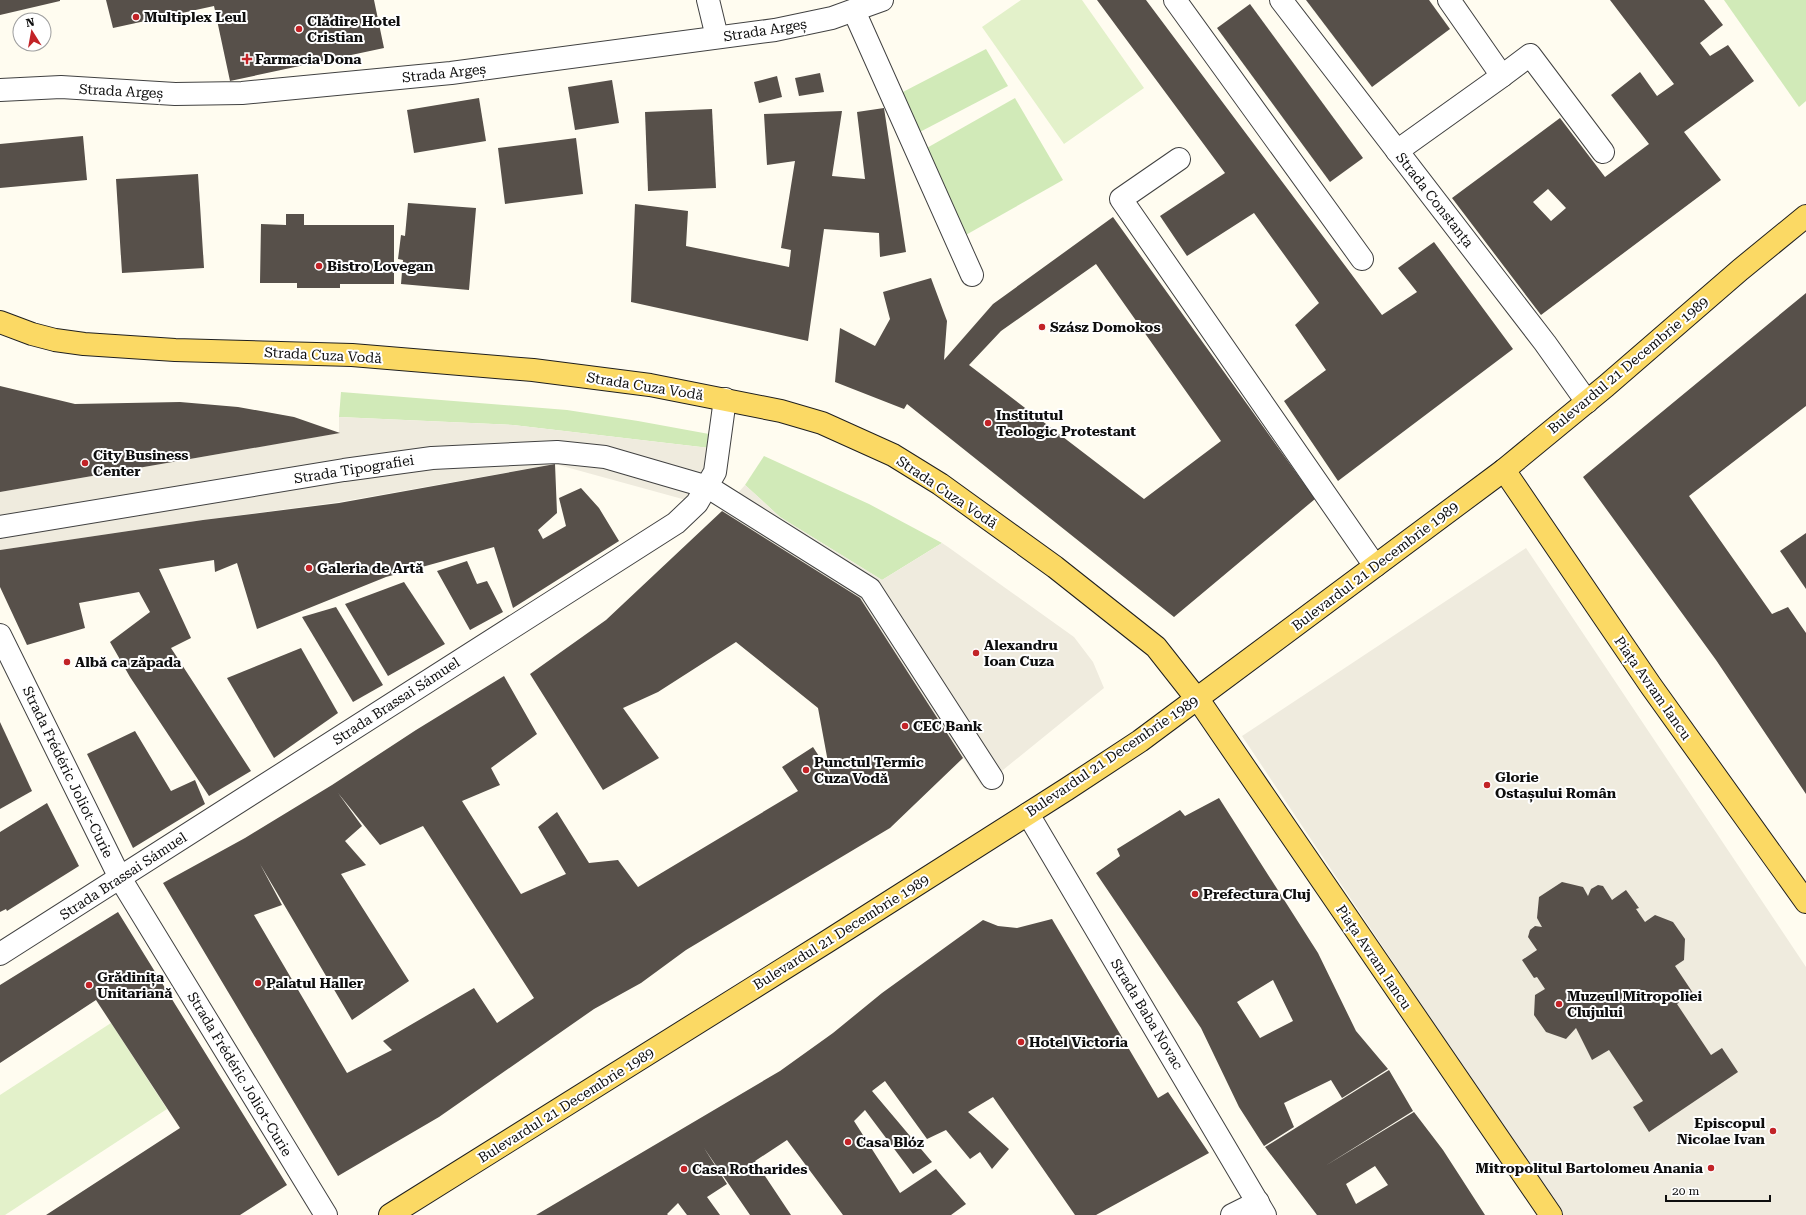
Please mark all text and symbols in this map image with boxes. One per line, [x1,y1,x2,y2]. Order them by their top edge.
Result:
place label: Multiplex Leul [144,9,247,25]
north arrow [12,12,52,52]
marker: Multiplex Leul [131,12,141,22]
place label: Clădire Hotel Cristian [307,13,401,45]
text: N [25,15,36,30]
street label: Strada Argeș [722,15,808,45]
marker: Clădire Hotel Cristian [294,24,304,34]
place label: Farmacia Dona [255,51,362,67]
marker: Farmacia Dona [242,54,252,64]
street label: Strada Argeș [401,61,487,86]
street label: Strada Argeș [78,81,164,102]
street label: Strada Constanța [1392,149,1477,252]
place label: Bistro Lovegan [327,258,434,274]
marker: Bistro Lovegan [314,261,324,271]
street label: Bulevardul 21 Decembrie 1989 [1545,293,1711,437]
place label: Szász Domokos [1050,319,1161,335]
marker: Szász Domokos [1037,322,1047,332]
street label: Strada Cuza Vodă [264,344,383,366]
street label: Strada Cuza Vodă [586,369,705,403]
place label: Institutul Teologic Protestant [996,407,1136,439]
marker: Institutul Teologic Protestant [983,418,993,428]
place label: City Business Center [93,447,189,479]
street label: Strada Tipografiei [293,452,416,486]
street label: Strada Cuza Vodă [894,452,1001,532]
marker: City Business Center [80,458,90,468]
street label: Bulevardul 21 Decembrie 1989 [1289,498,1461,634]
place label: Galeria de Artă [317,560,424,576]
marker: Galeria de Artă [304,563,314,573]
street label: Piața Avram Iancu [1610,633,1695,744]
place label: Alexandru Ioan Cuza [984,637,1058,669]
marker: Alexandru Ioan Cuza [971,648,981,658]
place label: Albă ca zăpada [75,654,182,670]
street label: Strada Brassai Sámuel [330,654,463,748]
marker: Albă ca zăpada [62,657,72,667]
street label: Strada Frédéric Joliot-Curie [19,684,117,861]
street label: Bulevardul 21 Decembrie 1989 [1023,692,1201,820]
place label: CEC Bank [913,718,983,734]
marker: CEC Bank [900,721,910,731]
place label: Punctul Termic Cuza Vodă [814,754,924,786]
marker: Punctul Termic Cuza Vodă [801,765,811,775]
place label: Glorie Ostașului Român [1495,769,1617,803]
marker: Glorie Ostașului Român [1482,780,1492,790]
street label: Strada Brassai Sámuel [57,829,190,923]
street label: Bulevardul 21 Decembrie 1989 [750,871,932,993]
place label: Prefectura Cluj [1203,886,1311,902]
marker: Prefectura Cluj [1190,889,1200,899]
street label: Piața Avram Iancu [1332,902,1415,1013]
street label: Strada Baba Novac [1108,956,1187,1072]
place label: Grădinița Unitariană [97,969,173,1001]
place label: Palatul Haller [266,975,364,991]
marker: Palatul Haller [253,978,263,988]
marker: Grădinița Unitariană [84,980,94,990]
place label: Muzeul Mitropoliei Clujului [1567,988,1703,1020]
street label: Strada Frédéric Joliot-Curie [185,989,296,1159]
marker: Muzeul Mitropoliei Clujului [1554,999,1564,1009]
place label: Hotel Victoria [1029,1034,1129,1050]
marker: Hotel Victoria [1016,1037,1026,1047]
street label: Bulevardul 21 Decembrie 1989 [475,1044,657,1166]
place label: Episcopul Nicolae Ivan [1677,1115,1766,1147]
marker: Episcopul Nicolae Ivan [1768,1126,1778,1136]
place label: Casa Blóz [856,1134,924,1150]
marker: Casa Blóz [843,1137,853,1147]
place label: Mitropolitul Bartolomeu Anania [1476,1160,1704,1176]
place label: Casa Rotharides [692,1161,807,1177]
marker: Mitropolitul Bartolomeu Anania [1706,1163,1716,1173]
marker: Casa Rotharides [679,1164,689,1174]
scale bar [1666,1177,1770,1203]
text: 20 m [1672,1184,1699,1198]

